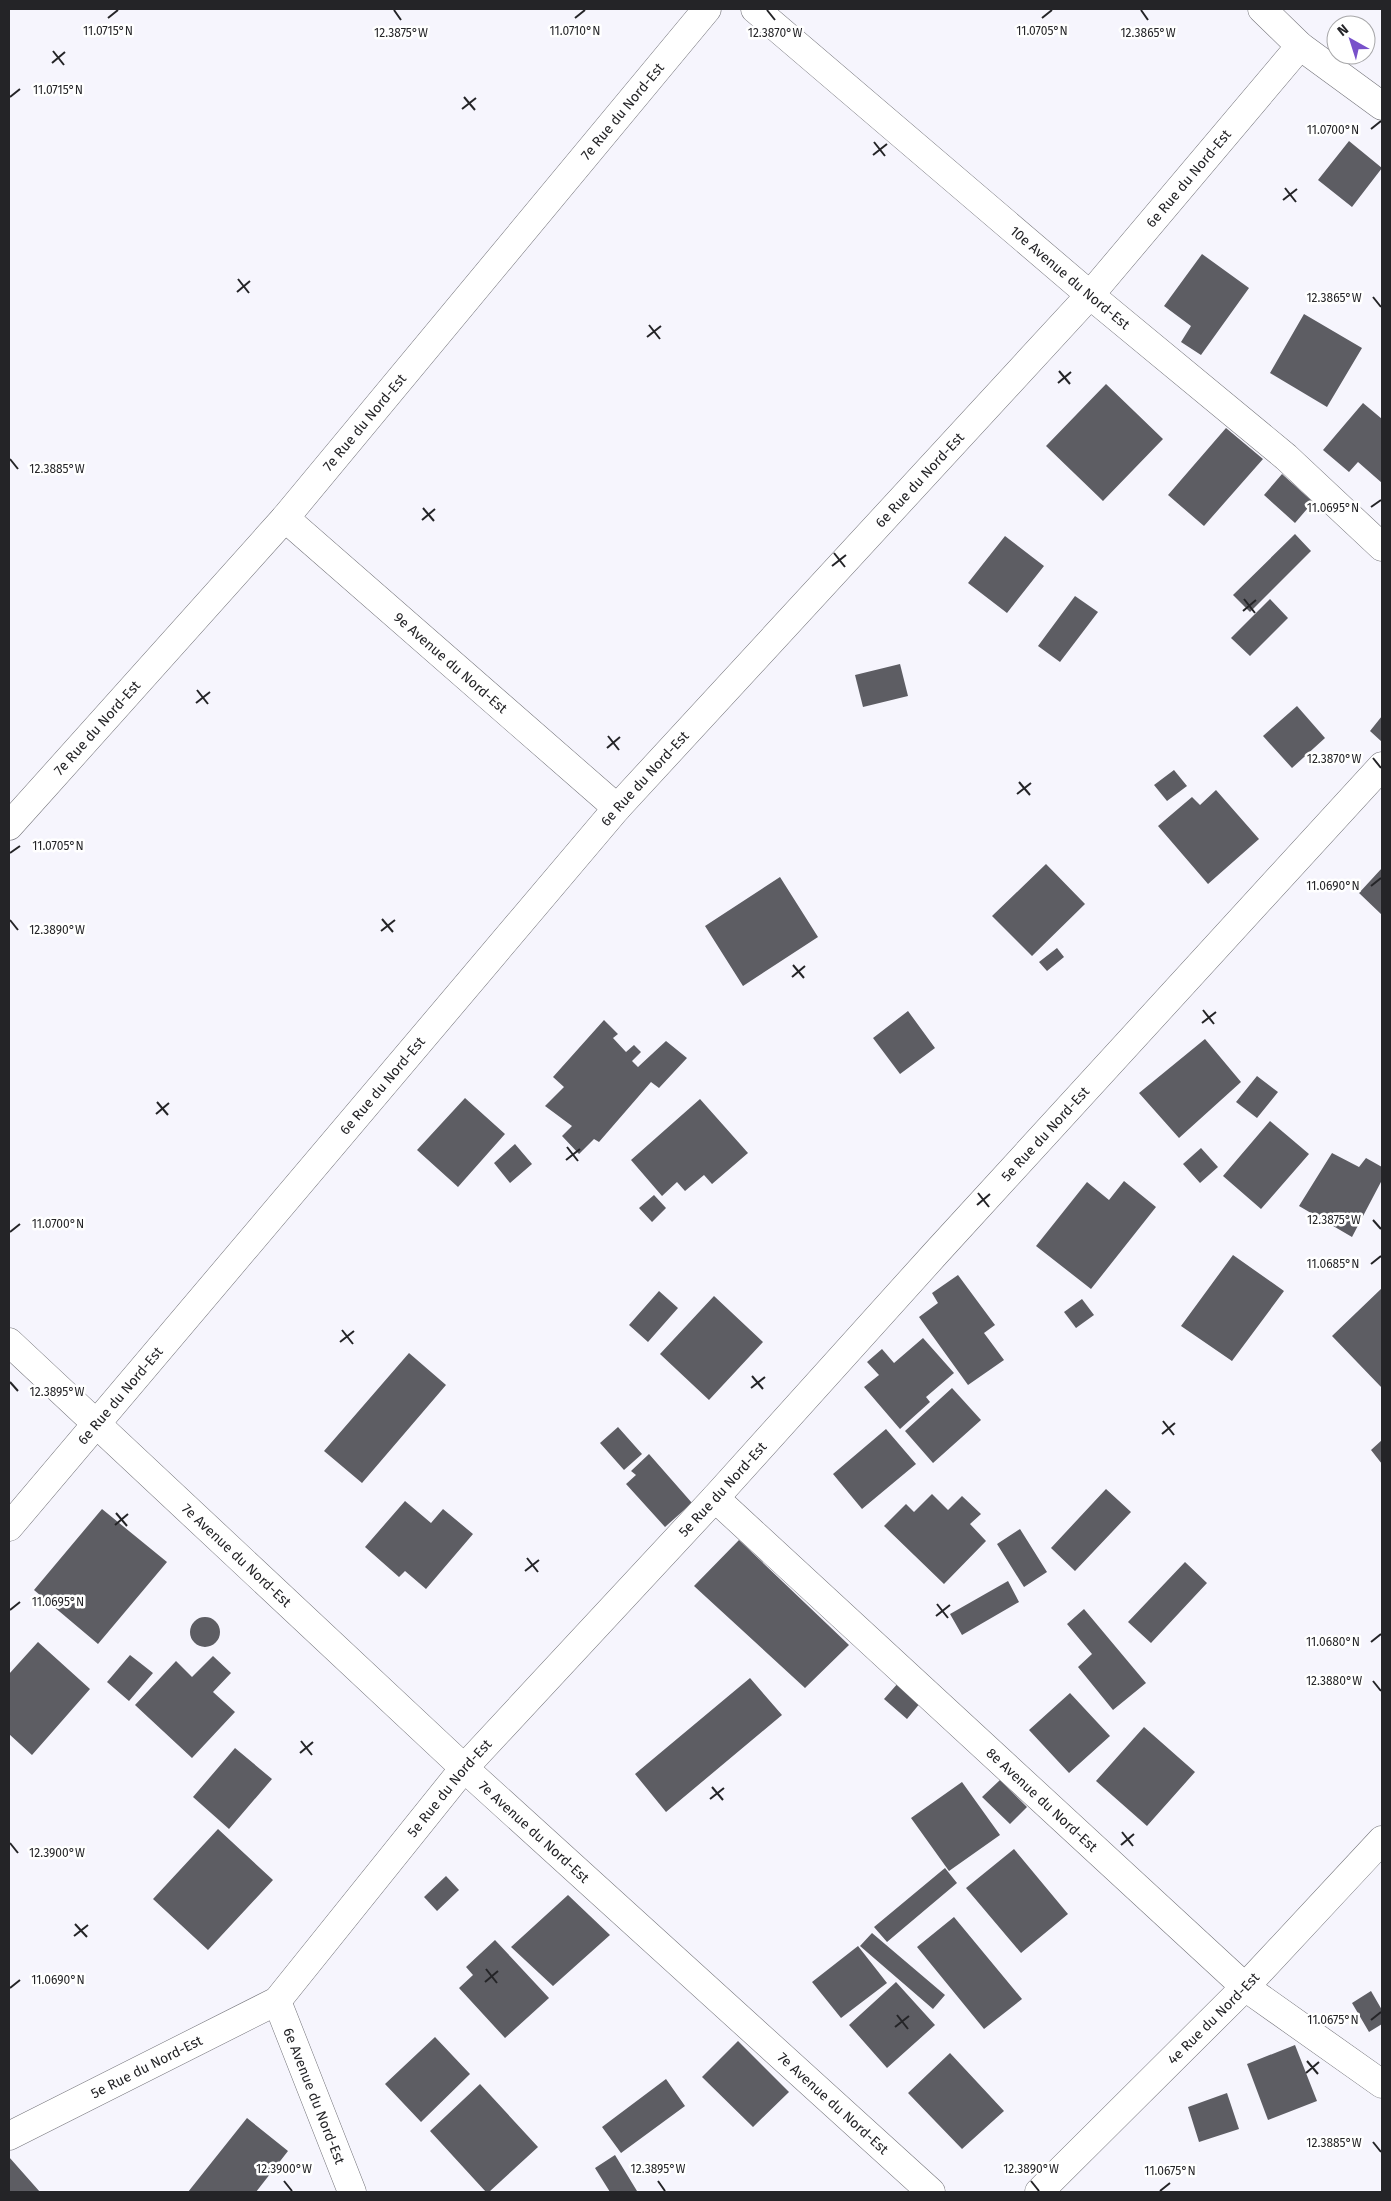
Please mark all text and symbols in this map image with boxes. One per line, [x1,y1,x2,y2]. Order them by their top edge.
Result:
north arrow [1326,15,1376,65]
text: N [1334,21,1352,40]
text: 11.0715°N [83,24,133,38]
text: 11.0710°N [550,24,600,38]
text: 11.0705°N [1016,24,1068,38]
text: 12.3875°W [374,26,428,40]
text: 12.3870°W [748,26,802,40]
text: 12.3865°W [1120,26,1176,40]
street label: 7e Rue du Nord-Est [577,59,668,164]
text: 11.0715°N [33,83,83,97]
text: 11.0700°N [1307,123,1359,137]
street label: 6e Rue du Nord-Est [1143,125,1235,231]
street label: 10e Avenue du Nord-Est [1006,223,1134,334]
text: 12.3865°W [1306,291,1362,305]
street label: 7e Rue du Nord-Est [320,370,411,475]
street label: 6e Rue du Nord-Est [872,429,968,531]
text: 12.3885°W [29,462,85,476]
text: 11.0695°N [1307,501,1359,515]
street label: 9e Avenue du Nord-Est [390,609,511,718]
street label: 7e Rue du Nord-Est [51,677,145,779]
street label: 6e Rue du Nord-Est [597,727,693,830]
text: 12.3870°W [1307,752,1361,766]
text: 11.0705°N [32,839,84,853]
text: 11.0690°N [1306,879,1360,893]
text: 12.3890°W [29,923,85,937]
street label: 6e Rue du Nord-Est [336,1033,429,1138]
street label: 5e Rue du Nord-Est [998,1083,1094,1185]
text: 12.3875°W [1307,1213,1361,1227]
text: 11.0700°N [32,1217,84,1231]
text: 11.0685°N [1306,1257,1360,1271]
street label: 6e Rue du Nord-Est [74,1343,167,1448]
text: 12.3895°W [30,1385,85,1399]
street label: 5e Rue du Nord-Est [675,1438,771,1541]
street label: 7e Avenue du Nord-Est [178,1500,295,1611]
text: 11.0695°N [32,1595,84,1609]
text: 11.0680°N [1306,1635,1360,1649]
text: 12.3880°W [1306,1674,1362,1688]
street label: 5e Rue du Nord-Est [404,1735,496,1841]
street label: 8e Avenue du Nord-Est [983,1745,1102,1856]
street label: 7e Avenue du Nord-Est [475,1778,593,1887]
text: 12.3900°W [29,1846,85,1860]
street label: 4e Rue du Nord-Est [1164,1969,1264,2068]
text: 11.0690°N [31,1973,85,1987]
text: 11.0675°N [1307,2013,1359,2027]
street label: 6e Avenue du Nord-Est [279,2025,349,2168]
street label: 5e Rue du Nord-Est [88,2032,206,2102]
street label: 7e Avenue du Nord-Est [774,2049,892,2159]
text: 12.3885°W [1306,2136,1362,2150]
text: 12.3900°W [256,2162,312,2176]
text: 12.3895°W [631,2162,686,2176]
text: 12.3890°W [1003,2162,1059,2176]
text: 11.0675°N [1144,2164,1196,2178]

